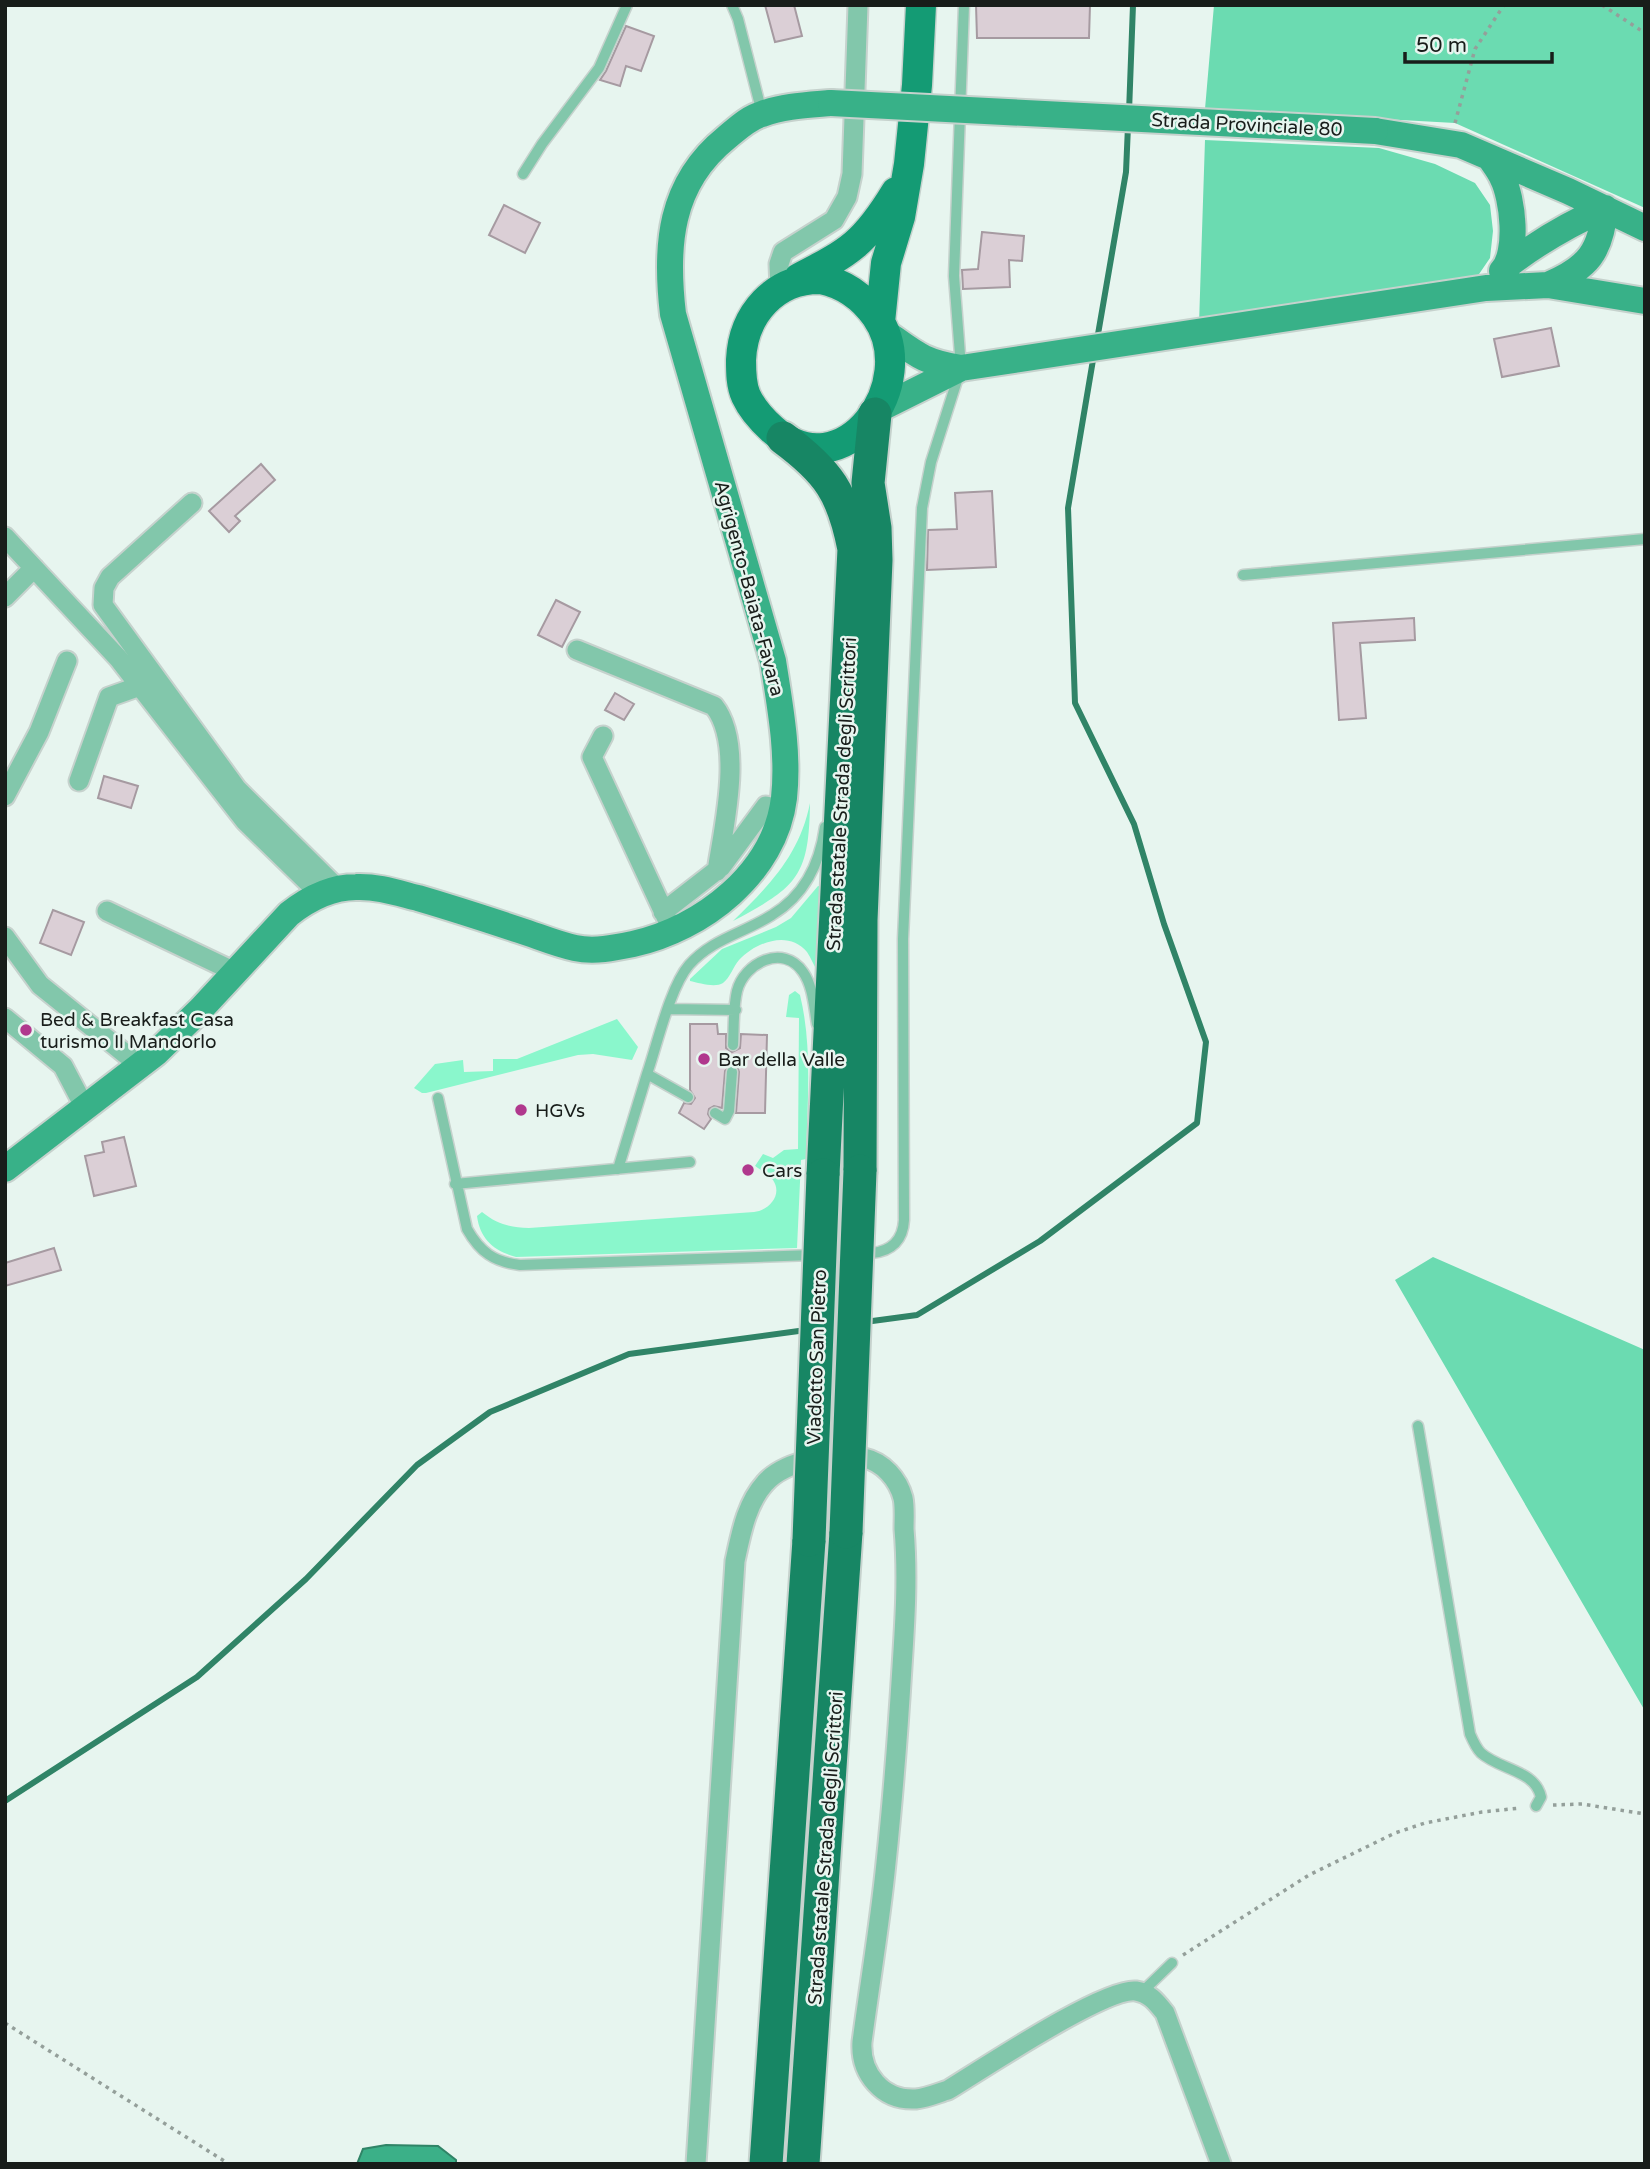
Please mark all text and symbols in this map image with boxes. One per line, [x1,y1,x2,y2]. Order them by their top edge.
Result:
scale bar [1405,21,1552,65]
text: 50 m [1416,33,1467,58]
street label: Strada Provinciale 80 [1151,109,1343,141]
street label: Agrigento-Baiata-Favara [710,478,788,699]
street label: Strada statale Strada degli Scrittori [823,637,861,952]
place label: Bed & Breakfast Casa turismo Il Mandorlo [40,1009,234,1053]
marker: Bed & Breakfast Casa turismo Il Mandorlo [18,1022,34,1038]
place label: Bar della Valle [718,1049,845,1071]
marker: Bar della Valle [696,1051,712,1067]
place label: HGVs [535,1100,585,1122]
marker: HGVs [513,1102,529,1118]
place label: Cars [762,1160,802,1182]
marker: Cars [740,1162,756,1178]
street label: Viadotto San Pietro [803,1269,831,1445]
street label: Strada statale Strada degli Scrittori [804,1691,848,2006]

